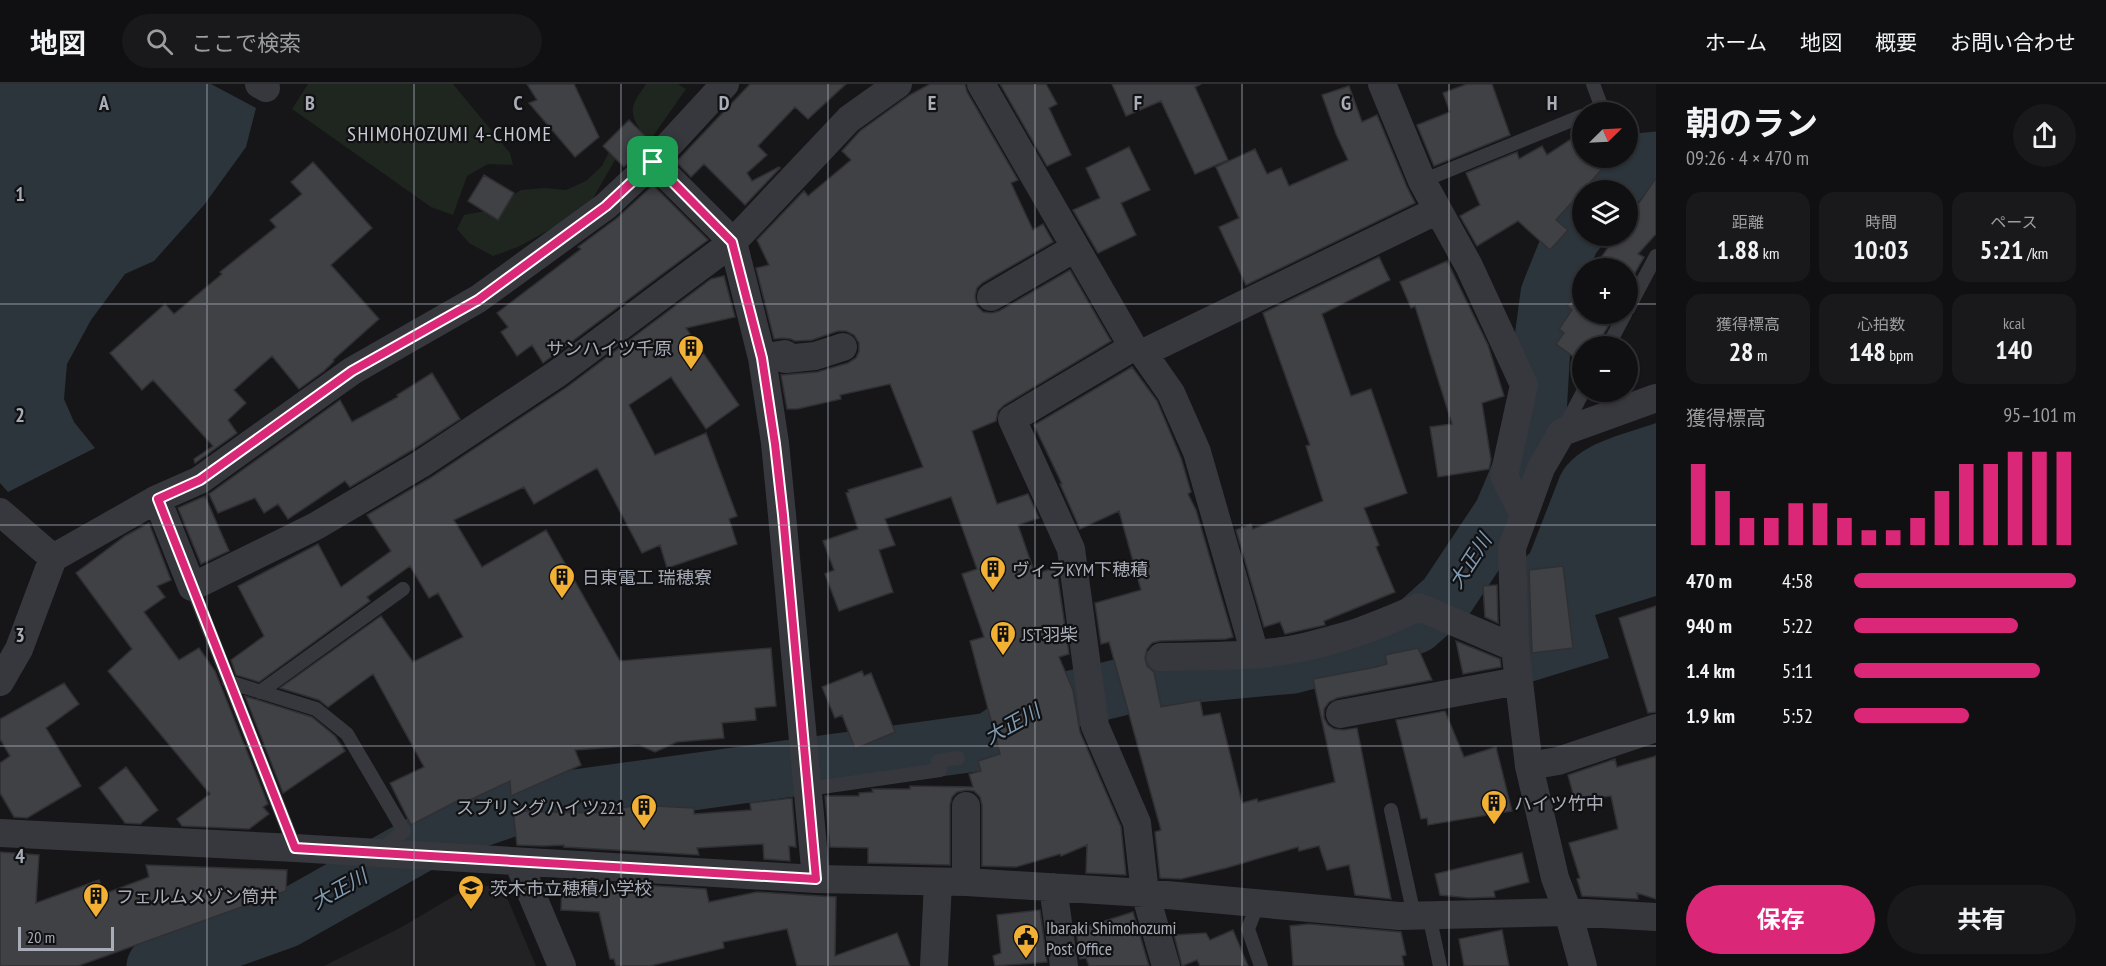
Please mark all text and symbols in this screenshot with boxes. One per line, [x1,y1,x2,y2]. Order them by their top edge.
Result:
search box [122,14,542,68]
text: 地図 [30,24,86,61]
icon: search [143,25,176,58]
text: ここで検索 [191,29,301,57]
text: ホーム [1705,29,1767,56]
text: 地図 [1800,29,1842,56]
text: 概要 [1875,29,1917,56]
text: お問い合わせ [1950,29,2076,56]
text: A [98,90,110,116]
text: B [305,90,315,116]
text: C [513,90,523,116]
text: D [719,90,730,116]
text: E [928,90,936,116]
text: F [1134,90,1142,116]
text: G [1341,90,1351,116]
text: H [1547,90,1557,116]
text: 朝のラン [1686,101,1818,144]
north arrow [1572,102,1638,168]
map controls [1572,102,1638,402]
button: share [2013,104,2076,167]
district label: SHIMOHOZUMI 4-CHOME [347,121,553,147]
pin [627,136,678,187]
icon: arrive [636,145,669,178]
text: 09:26 · 4 × 470 m [1686,145,1809,171]
button: layers [1572,180,1638,246]
text: 1 [15,181,25,207]
text: 距離 [1732,212,1764,232]
text: 時間 [1865,212,1897,232]
text: ペース [1990,212,2038,232]
text: 1.88 [1717,233,1759,266]
text: 10:03 [1853,233,1909,266]
text: 5:21 [1980,233,2024,266]
text: km [1759,243,1779,263]
text: /km [2024,243,2048,263]
button: + [1572,258,1638,324]
text: kcal [2003,313,2025,333]
text: 獲得標高 [1716,314,1780,334]
text: 心拍数 [1857,314,1905,334]
building icon: サンハイツ千原 [676,333,706,371]
text: 140 [1995,333,2033,366]
text: 28 [1729,335,1754,368]
text: 148 [1848,335,1886,368]
button: − [1572,336,1638,402]
place label: サンハイツ千原 [546,337,672,360]
text: m [1754,345,1767,365]
text: bpm [1886,345,1914,365]
text: 2 [15,402,25,428]
text: 95–101 m [2003,402,2076,428]
text: 獲得標高 [1686,405,1766,431]
water label: 大正川 [1443,527,1498,593]
building icon: ヴィラKYM下穂積 [978,554,1008,592]
place label: ヴィラKYM下穂積 [1012,558,1148,581]
building icon: 日東電工 瑞穂寮 [547,562,577,600]
place label: 日東電工 瑞穂寮 [582,566,712,589]
text: 470 m [1686,568,1732,594]
text: 4:58 [1782,568,1813,594]
text: 940 m [1686,613,1732,639]
text: 5:22 [1782,613,1813,639]
building icon: JST羽柴 [988,619,1018,657]
text: 3 [15,622,25,648]
place label: JST羽柴 [1021,623,1078,646]
text: 1.4 km [1686,658,1735,684]
text: 5:11 [1782,658,1813,684]
water label: 大正川 [979,697,1046,750]
text: 1.9 km [1686,703,1735,729]
text: 5:52 [1782,703,1813,729]
building icon: ハイツ竹中 [1479,788,1509,826]
building icon: スプリングハイツ221 [629,792,659,830]
place label: ハイツ竹中 [1514,792,1604,815]
place label: スプリングハイツ221 [456,796,624,819]
text: 4 [15,843,25,869]
water label: 大正川 [306,862,373,915]
school or university icon: 茨木市立穂積小学校 [456,873,486,911]
place label: 茨木市立穂積小学校 [490,877,652,900]
building icon: フェルムメゾン筒井 [81,881,111,919]
place label: フェルムメゾン筒井 [116,885,278,908]
button: 保存 [1686,885,1875,954]
button: 共有 [1887,885,2076,954]
place label: Ibaraki Shimohozumi Post Office [1046,916,1176,960]
public building icon: Ibaraki Shimohozumi Post Office [1011,922,1041,960]
scale bar [18,924,114,952]
text: 20 m [27,927,55,947]

